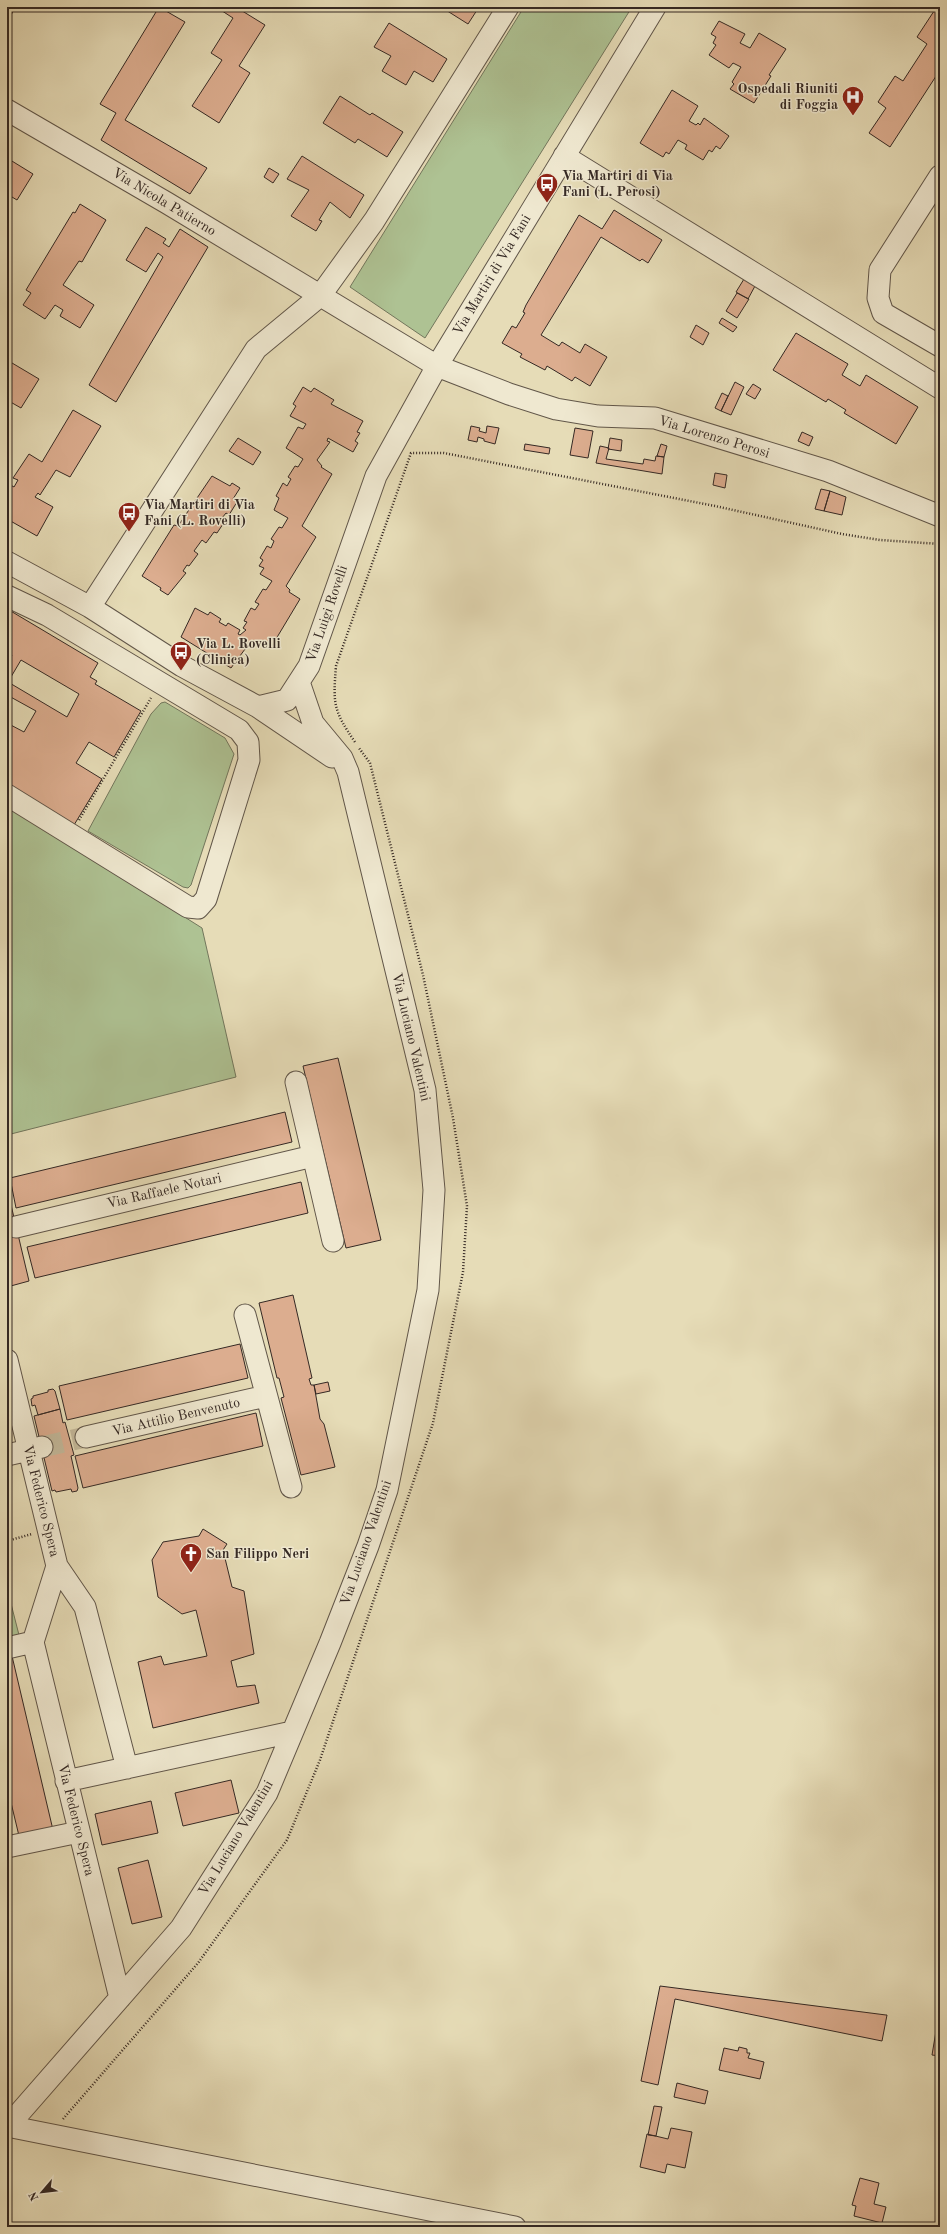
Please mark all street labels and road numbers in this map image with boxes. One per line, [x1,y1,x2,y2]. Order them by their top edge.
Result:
street label: Via Nicola Patierno [110,166,218,238]
street label: Via Martiri di Via Fani [450,212,534,338]
street label: Via Lorenzo Perosi [657,413,772,461]
street label: Via Luigi Rovelli [304,563,350,664]
street label: Via Luciano Valentini [389,971,433,1103]
street label: Via Raffaele Notari [105,1171,223,1211]
street label: Via Attilio Benvenuto [110,1395,242,1439]
street label: Via Federico Spera [20,1444,62,1559]
street label: Via Luciano Valentini [338,1478,394,1607]
street label: Via Federico Spera [55,1763,97,1878]
street label: Via Luciano Valentini [196,1778,276,1898]

